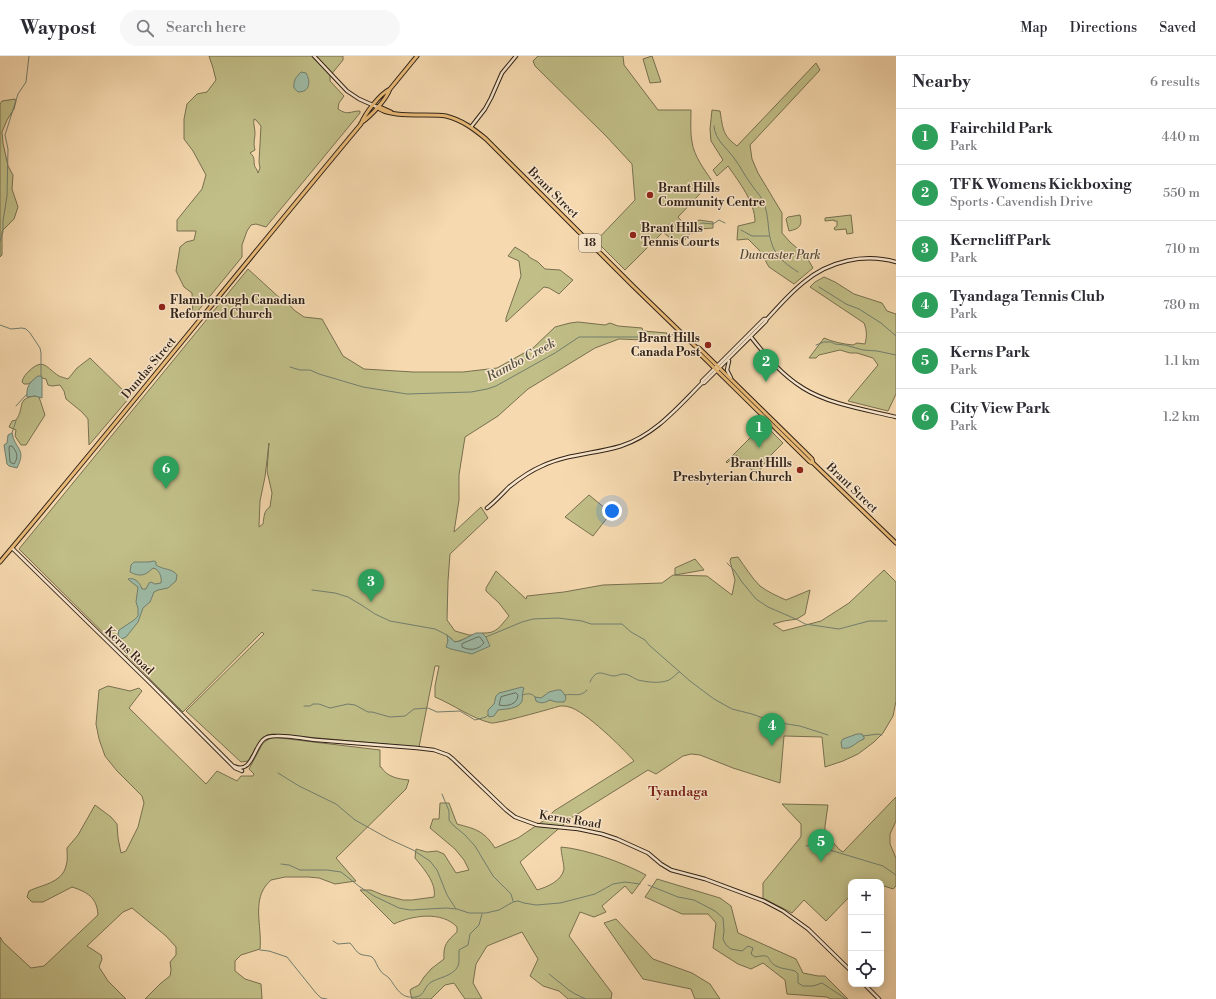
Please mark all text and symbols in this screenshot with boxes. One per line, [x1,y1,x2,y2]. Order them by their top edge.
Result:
search box [120,10,400,46]
text: Waypost [20,16,96,40]
icon: search [134,17,156,39]
text: Search here [166,18,246,37]
text: Map [1020,19,1048,37]
text: Directions [1070,19,1137,37]
text: Saved [1159,19,1196,37]
text: Nearby [912,71,971,93]
text: 6 results [1150,74,1200,90]
text: Fairchild Park [950,119,1053,138]
text: 1 [922,129,928,145]
text: 440 m [1162,129,1200,145]
text: Park [950,138,977,154]
street label: Brant Street [524,164,582,222]
text: TFK Womens Kickboxing [950,175,1132,194]
place label: Brant Hills Community Centre [658,181,766,210]
text: 2 [921,185,929,201]
text: 550 m [1163,185,1200,201]
marker: Brant Hills Community Centre [645,190,655,200]
text: Sports · Cavendish Drive [950,194,1093,210]
place label: Brant Hills Tennis Courts [641,221,719,250]
marker: Brant Hills Tennis Courts [628,230,638,240]
text: Kerncliff Park [950,231,1051,250]
road number: 18 [579,234,601,252]
text: 3 [921,241,929,257]
text: 710 m [1165,241,1200,257]
park label: Duncaster Park [738,248,821,263]
text: Park [950,250,977,266]
text: Tyandaga Tennis Club [950,287,1105,306]
place label: Flamborough Canadian Reformed Church [170,293,306,322]
text: 4 [921,297,929,313]
text: 780 m [1163,297,1200,313]
marker: Flamborough Canadian Reformed Church [157,302,167,312]
text: Park [950,306,977,322]
place label: Brant Hills Canada Post [631,331,701,360]
street label: Dundas Street [119,333,180,402]
water label: Rambo Creek [483,335,559,385]
marker: Brant Hills Canada Post [703,340,713,350]
text: Kerns Park [950,343,1030,362]
pin: 2 [753,349,779,382]
text: 5 [921,353,929,369]
text: 1.1 km [1165,353,1200,369]
text: Park [950,362,977,378]
text: City View Park [950,399,1050,418]
text: 6 [921,409,929,425]
text: 1.2 km [1163,409,1200,425]
pin: 1 [746,415,772,448]
text: Park [950,418,977,434]
pin: 6 [153,456,179,489]
place label: Brant Hills Presbyterian Church [673,456,793,485]
street label: Brant Street [822,459,882,517]
marker: Brant Hills Presbyterian Church [795,465,805,475]
your location [602,501,622,521]
pin: 3 [358,569,384,602]
street label: Kerns Road [101,624,157,678]
pin: 4 [759,713,785,746]
district label: Tyandaga [648,784,709,800]
street label: Kerns Road [538,808,602,832]
pin: 5 [808,829,834,862]
map controls [848,879,884,987]
button: + [848,879,884,915]
button: − [848,915,884,951]
button: locate [848,951,884,987]

